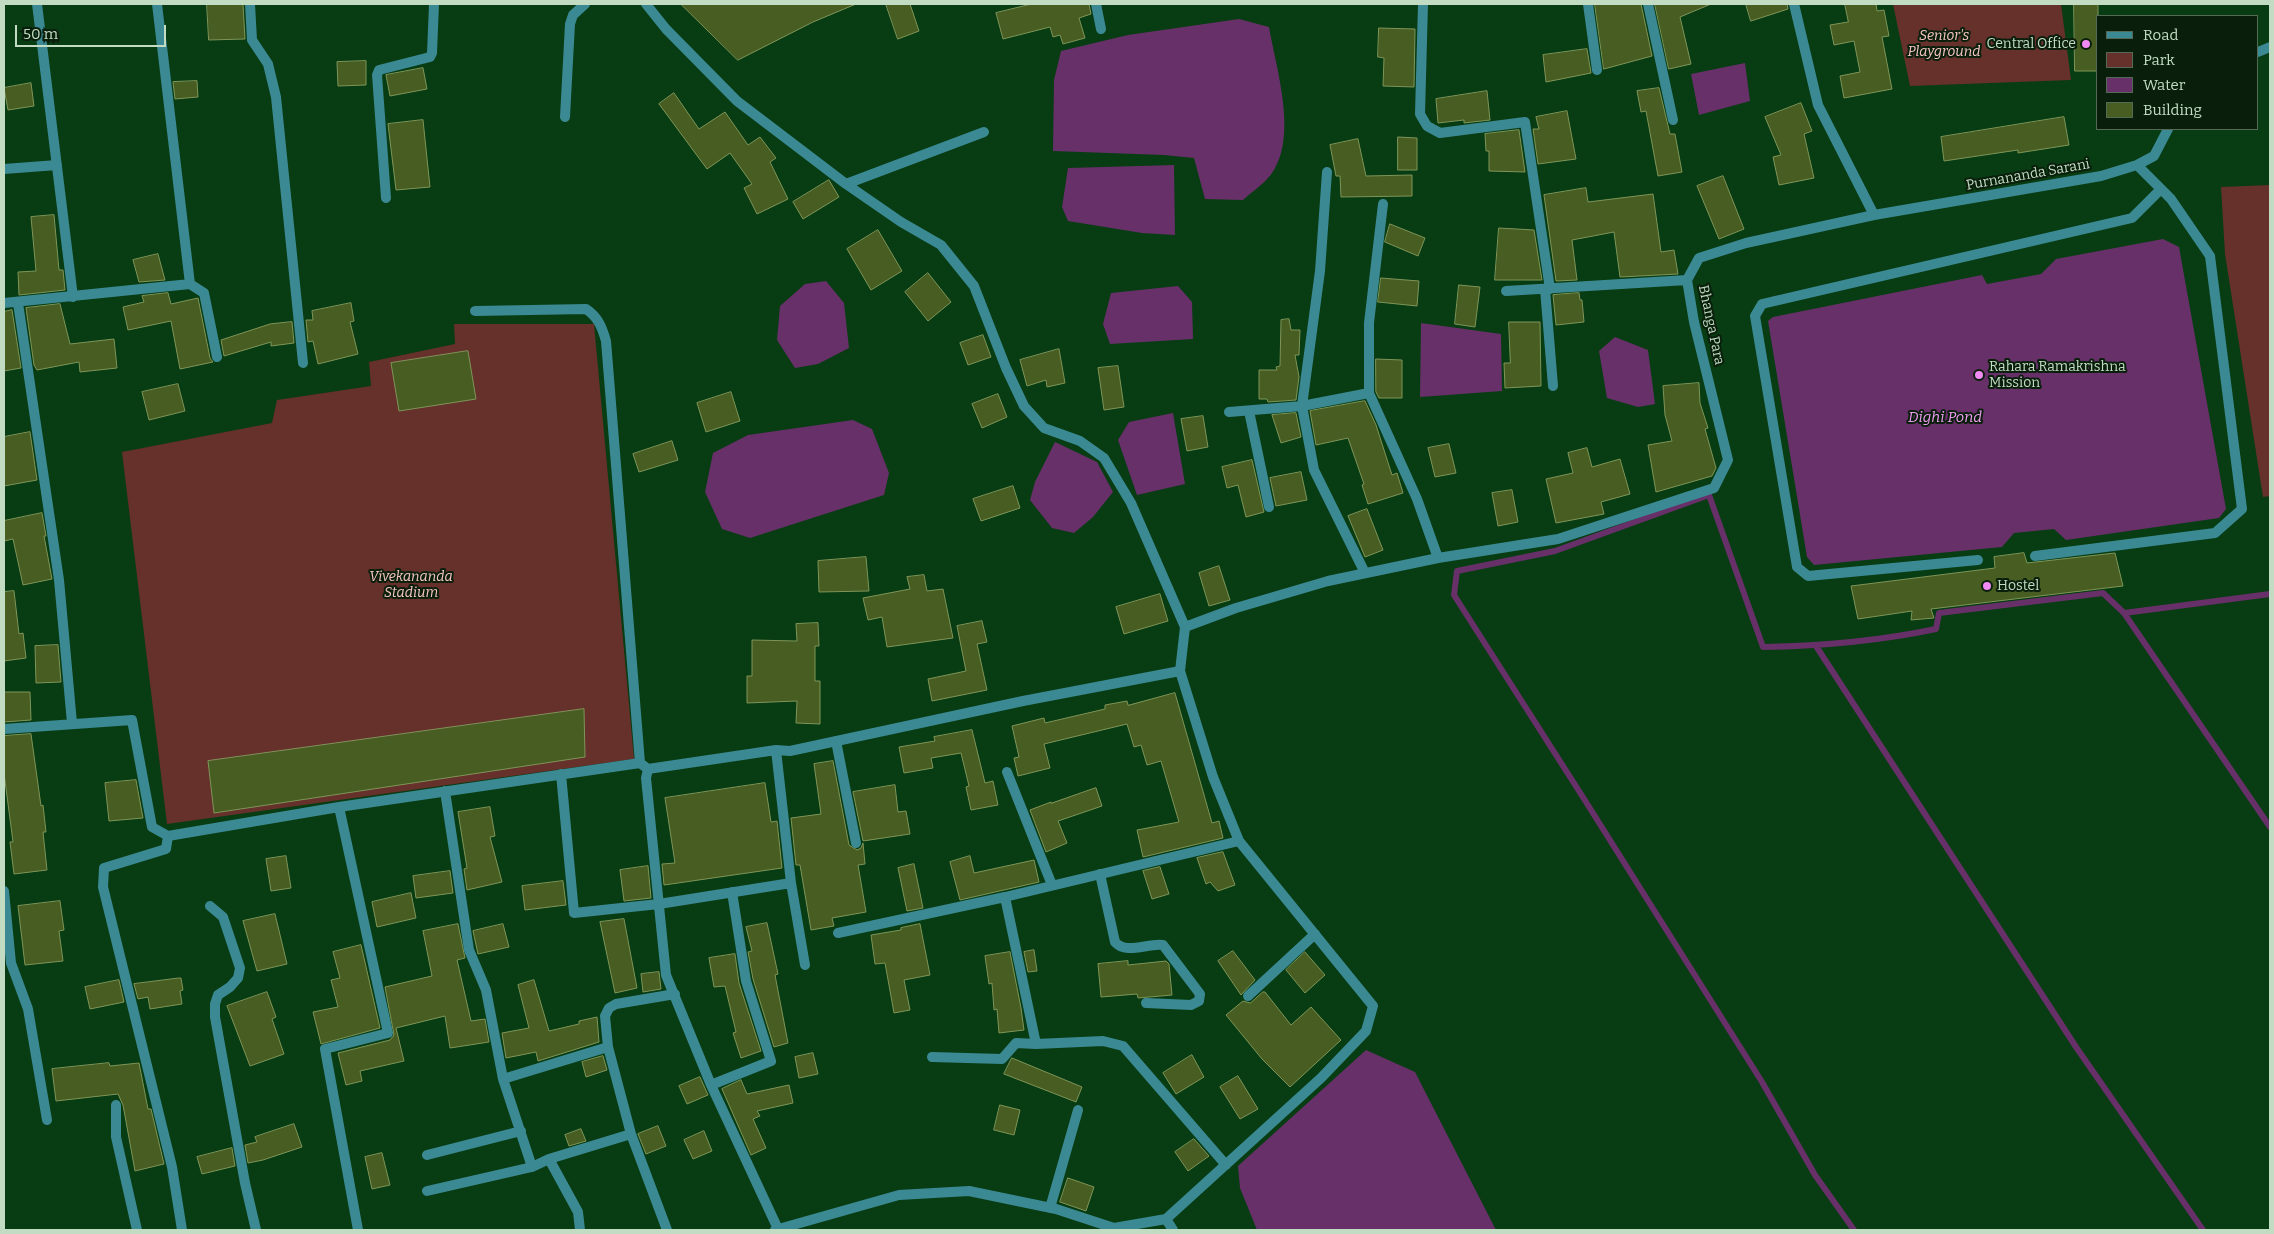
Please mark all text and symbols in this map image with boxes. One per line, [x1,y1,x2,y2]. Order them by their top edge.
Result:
scale bar [18,15,169,47]
legend [2096,15,2259,130]
text: 50 m [23,25,58,43]
text: Road [2143,26,2178,44]
park label: Senior's Playground [1908,28,1980,60]
place label: Central Office [1987,36,2076,52]
marker: Central Office [2080,38,2092,50]
text: Park [2143,51,2175,69]
text: Water [2143,76,2185,94]
text: Building [2143,101,2202,119]
street label: Purnananda Sarani [1965,156,2091,194]
street label: Bhanga Para [1694,284,1728,366]
place label: Rahara Ramakrishna Mission [1989,359,2126,392]
marker: Rahara Ramakrishna Mission [1973,369,1985,381]
water label: Dighi Pond [1908,409,1982,427]
park label: Vivekananda Stadium [369,569,453,602]
place label: Hostel [1997,578,2039,594]
marker: Hostel [1981,580,1993,592]

